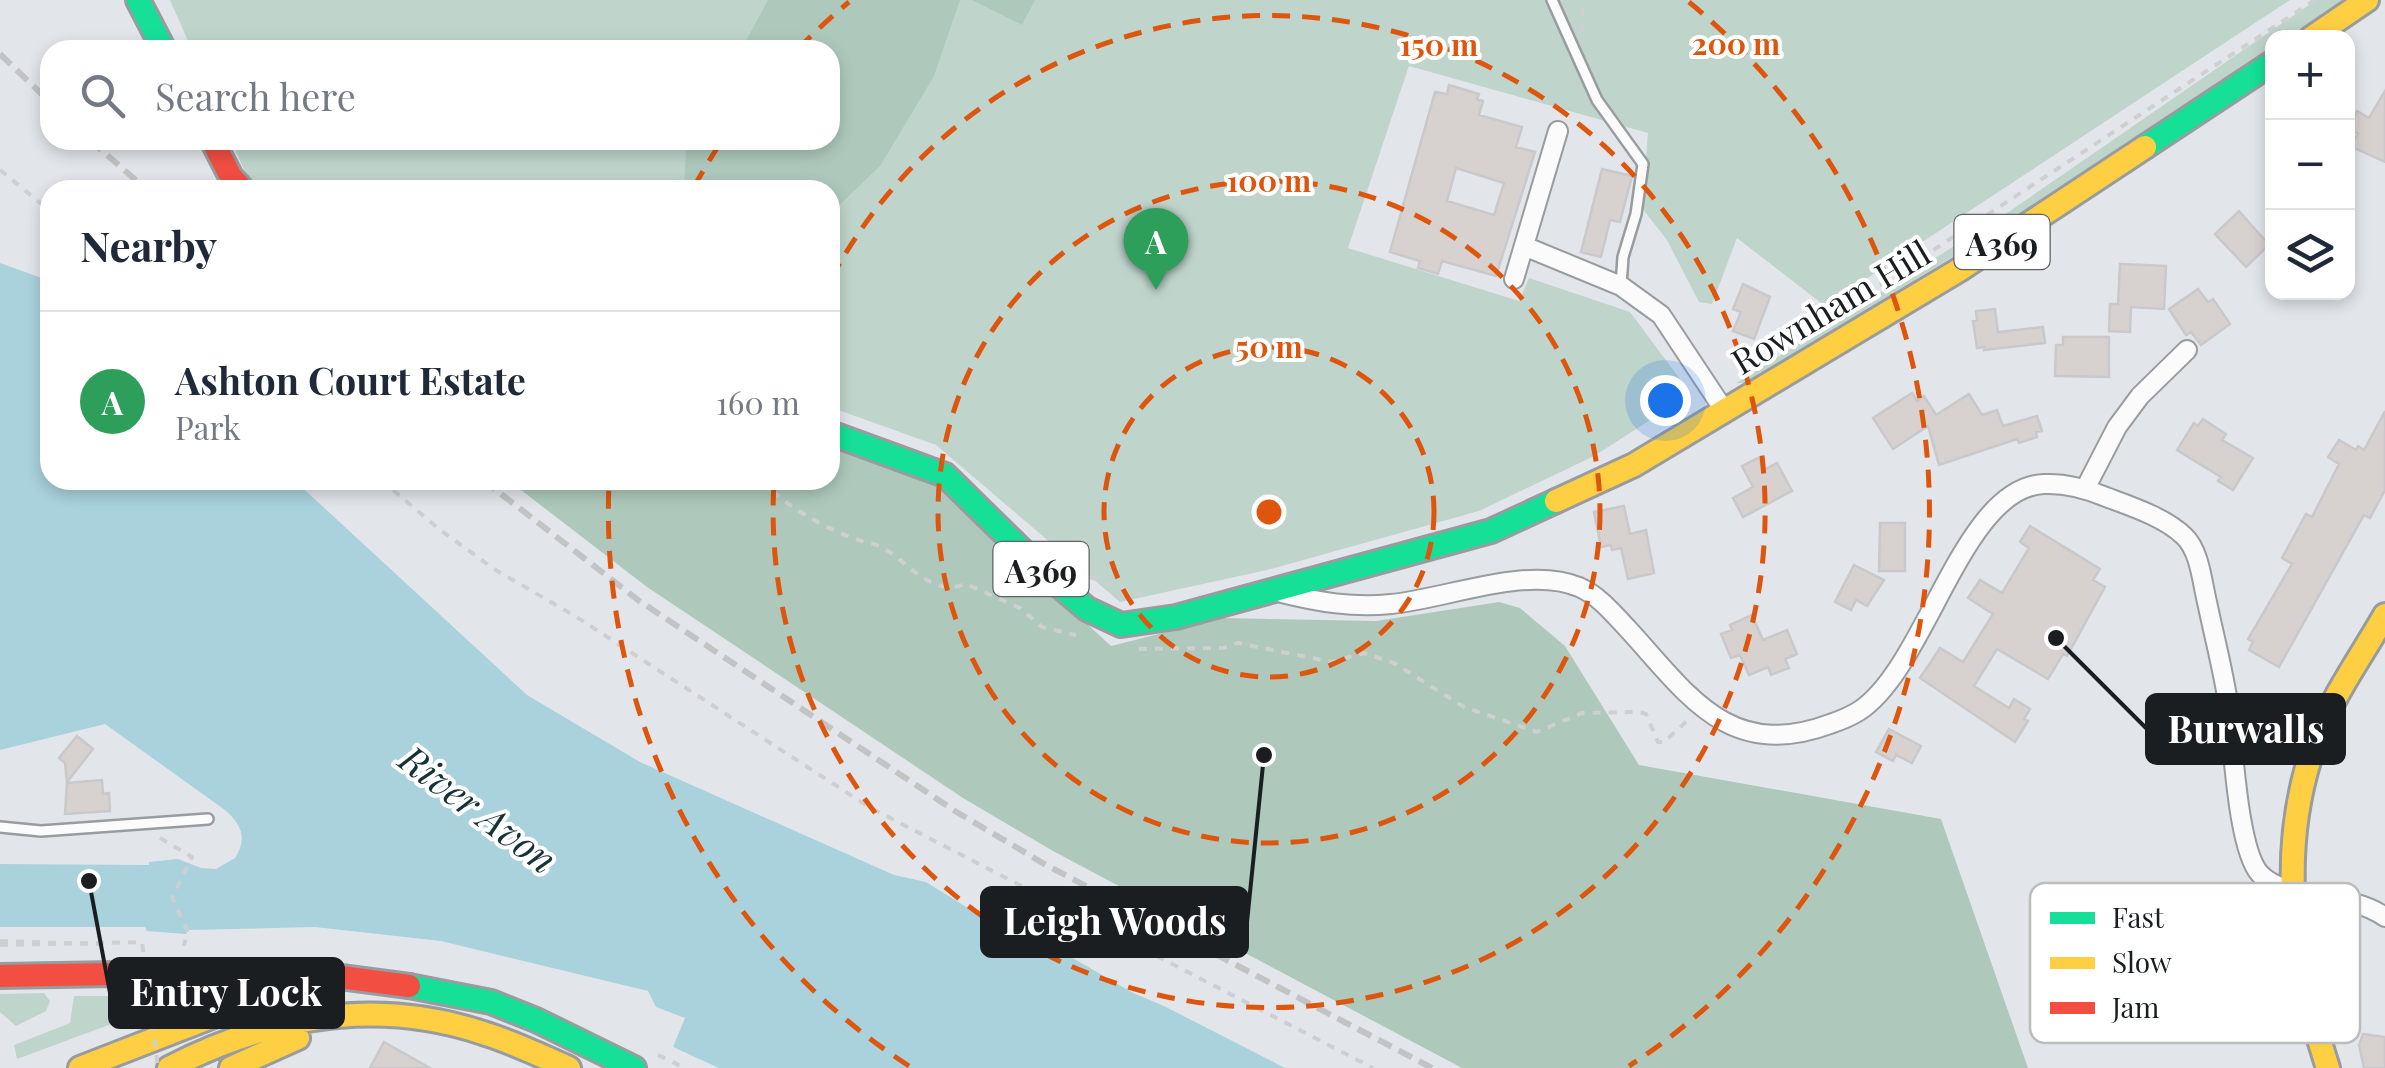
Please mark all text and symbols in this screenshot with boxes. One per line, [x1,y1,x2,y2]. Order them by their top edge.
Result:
text: 200 m [1692,23,1780,63]
text: 150 m [1400,24,1478,64]
map controls [2265,30,2355,300]
button: + [2265,30,2355,120]
search box [40,40,840,150]
icon: search [75,68,130,123]
text: Search here [155,70,356,121]
button: − [2265,120,2355,210]
text: 100 m [1227,160,1311,200]
pin: A [1124,208,1188,290]
button: layers [2265,210,2355,300]
road number: A369 [1954,215,2050,269]
text: Nearby [80,217,217,273]
street label: Rownham Hill [1722,228,1938,384]
text: 50 m [1235,326,1303,366]
text: Ashton Court Estate [175,354,526,405]
your location [1640,375,1691,426]
text: A [102,380,123,423]
text: 160 m [716,380,800,423]
text: Park [175,405,241,448]
centre of rings [1251,494,1287,530]
road number: A369 [994,542,1088,596]
callout: Burwalls [2147,695,2344,763]
text: Burwalls [2168,702,2324,753]
water label: River Avon [389,731,568,884]
legend [2030,883,2360,1043]
callout: Leigh Woods [982,888,1247,956]
text: Leigh Woods [1003,894,1227,945]
text: Fast [2112,898,2165,935]
text: Slow [2112,943,2172,980]
callout: Entry Lock [110,959,343,1027]
text: Entry Lock [130,965,323,1016]
text: Jam [2111,988,2159,1025]

